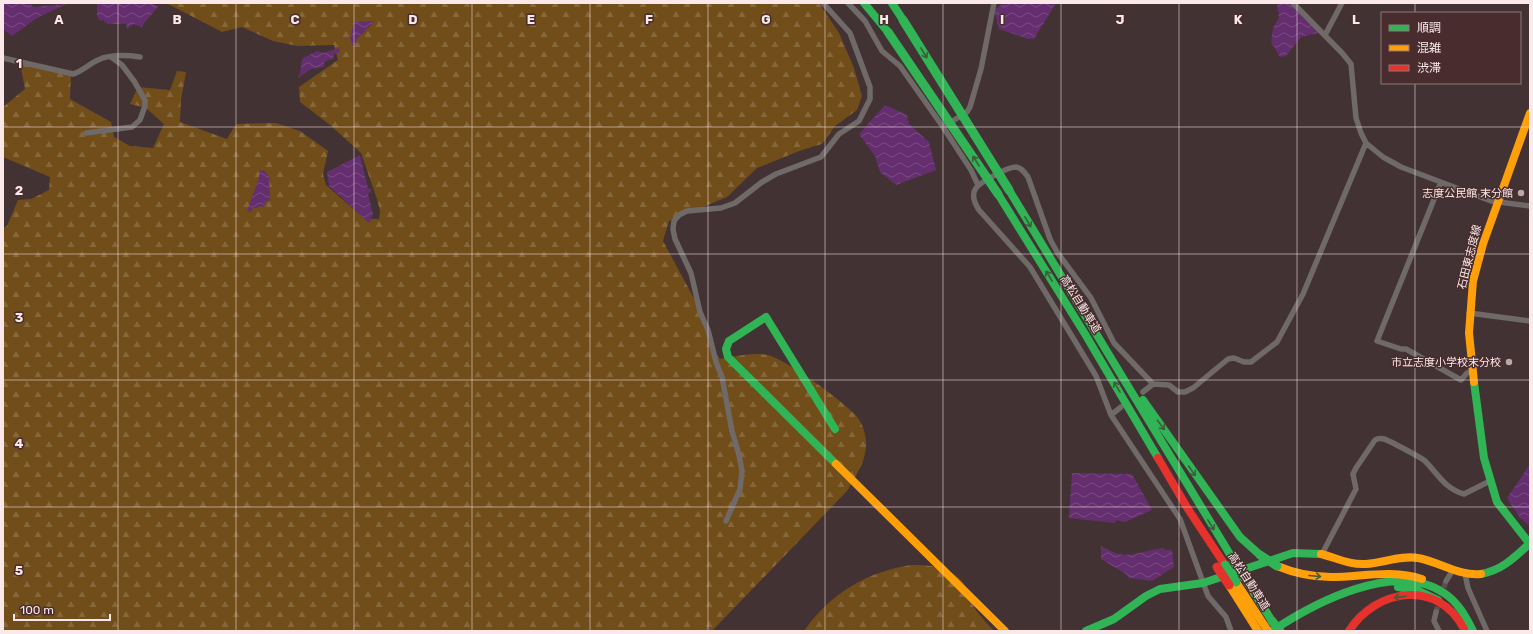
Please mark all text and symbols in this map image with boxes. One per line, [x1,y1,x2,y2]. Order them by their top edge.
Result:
text: A [54,12,64,27]
text: B [172,12,182,27]
text: C [290,12,300,27]
text: D [408,12,418,27]
text: E [527,12,535,27]
text: F [645,12,653,27]
text: G [761,12,771,27]
text: H [879,12,889,27]
text: I [1000,12,1004,27]
text: J [1116,12,1124,27]
text: K [1234,12,1243,27]
text: L [1352,12,1360,27]
legend [1381,12,1521,84]
text: 順調 [1417,21,1441,35]
text: 混雑 [1417,41,1441,55]
one-way arrow [920,47,928,58]
text: 1 [16,56,22,71]
text: 渋滞 [1417,61,1441,75]
one-way arrow [972,156,980,167]
text: 2 [15,183,23,198]
place label: 志度公民館 末分館 [1422,187,1513,200]
marker: 志度公民館 末分館 [1516,188,1526,198]
one-way arrow [1024,216,1032,228]
street label: 石田東志度線 [1455,224,1484,291]
one-way arrow [1045,270,1053,281]
street label: 高松自動車道 [1058,273,1104,336]
text: 3 [15,310,24,325]
place label: 市立志度小学校末分校 [1391,356,1501,369]
marker: 市立志度小学校末分校 [1504,357,1514,367]
one-way arrow [1112,381,1120,393]
one-way arrow [1157,420,1165,431]
text: 4 [15,436,24,451]
one-way arrow [1188,465,1196,476]
one-way arrow [1207,519,1215,530]
street label: 高松自動車道 [1225,550,1272,612]
text: 5 [15,563,23,578]
one-way arrow [1308,572,1321,579]
one-way arrow [1394,593,1407,601]
scale bar [14,596,110,622]
text: 100 m [20,603,54,617]

